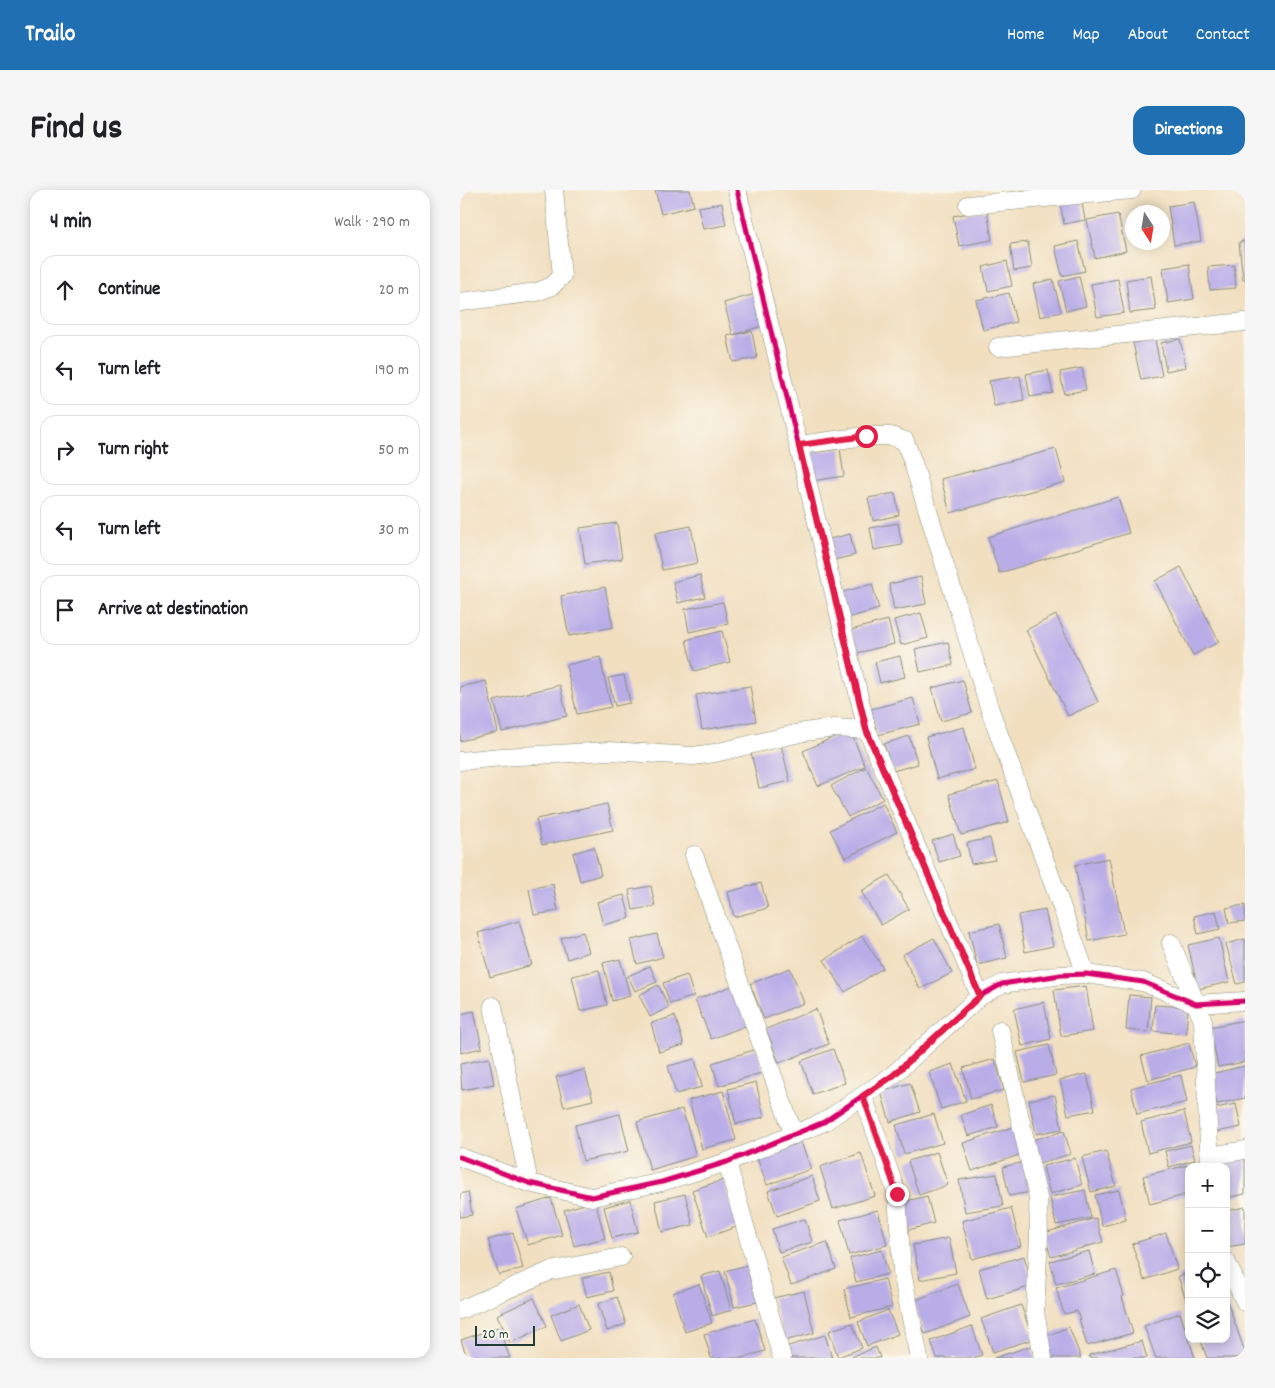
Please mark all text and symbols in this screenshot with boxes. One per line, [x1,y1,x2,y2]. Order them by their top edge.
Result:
text: Trailo [25,18,76,52]
text: Home [1007,23,1044,48]
text: Map [1072,23,1100,48]
text: About [1128,23,1168,48]
text: Contact [1196,23,1250,48]
text: Find us [30,105,122,155]
button: Directions [1133,106,1245,155]
north arrow [1125,205,1170,250]
text: 4 min [50,208,92,238]
text: Walk · 290 m [334,211,410,234]
icon: ahead [51,276,79,304]
text: Continue [98,277,160,304]
text: 20 m [379,279,409,302]
icon: left [51,356,79,384]
text: Turn left [98,357,161,384]
text: 190 m [375,359,409,382]
route start [855,425,878,448]
icon: right [51,436,79,464]
text: Turn right [98,437,169,464]
text: 50 m [378,439,409,462]
icon: left [51,516,79,544]
text: Turn left [98,517,161,544]
text: 30 m [379,519,409,542]
icon: arrive [51,596,79,624]
text: Arrive at destination [98,597,248,624]
map controls [1185,1163,1230,1343]
button: + [1185,1163,1230,1208]
route end [886,1183,909,1206]
button: − [1185,1208,1230,1253]
button: locate [1185,1253,1230,1298]
button: layers [1185,1298,1230,1343]
scale bar [475,1323,535,1346]
text: 20 m [482,1325,509,1345]

